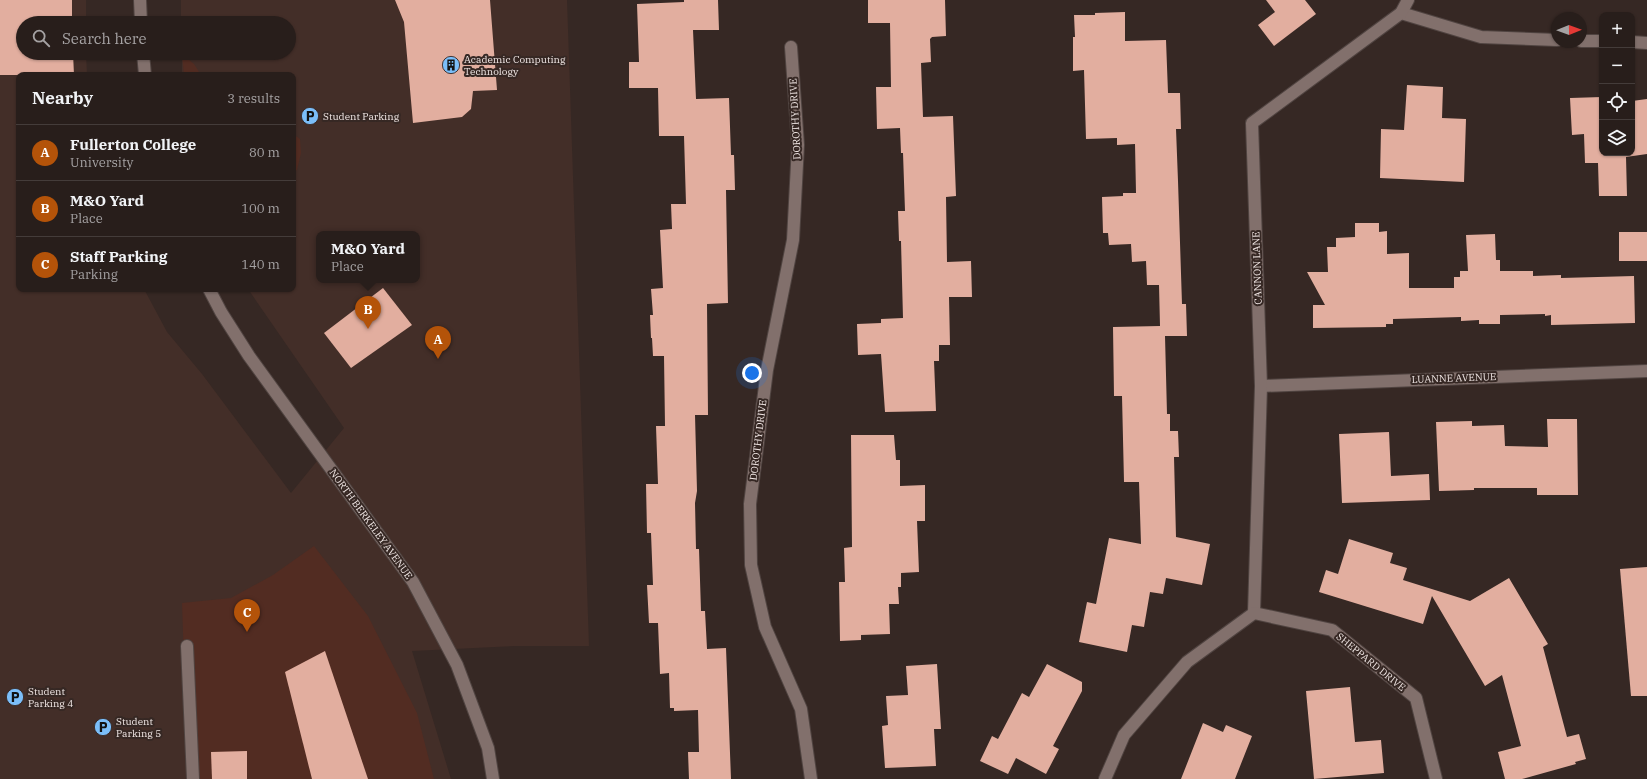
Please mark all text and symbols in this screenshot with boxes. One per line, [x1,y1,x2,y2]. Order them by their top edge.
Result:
north arrow [1551,12,1587,48]
map controls [1599,12,1635,156]
button: + [1599,12,1635,48]
search box [16,16,296,60]
icon: search [30,27,52,49]
text: Search here [62,29,147,48]
button: − [1599,48,1635,84]
place label: Academic Computing Technology [464,53,566,78]
building icon: Academic Computing Technology [441,55,461,75]
street label: DOROTHY DRIVE [786,78,804,160]
button: locate [1599,84,1635,120]
text: Nearby [32,87,93,109]
text: 3 results [227,90,280,107]
parking icon: Student Parking [300,106,320,126]
place label: Student Parking [323,110,400,123]
button: layers [1599,120,1635,156]
text: Fullerton College [70,135,196,154]
text: A [40,144,50,161]
text: 80 m [249,144,280,161]
text: University [70,154,133,171]
text: M&O Yard [70,191,144,210]
text: B [40,200,50,217]
text: 100 m [241,200,280,217]
text: Place [70,210,103,227]
popup [316,231,420,283]
street label: CANNON LANE [1249,231,1265,305]
text: M&O Yard [331,239,405,258]
text: Staff Parking [70,247,168,266]
text: C [41,256,49,273]
text: 140 m [241,256,280,273]
text: Place [331,258,364,275]
text: Parking [70,266,118,283]
pin: B [355,296,381,329]
pin: A [425,326,451,359]
your location [742,363,762,383]
street label: LUANNE AVENUE [1411,370,1497,386]
street label: DOROTHY DRIVE [747,399,769,481]
street label: NORTH BERKELEY AVENUE [327,466,415,582]
pin: C [234,599,260,632]
street label: SHEPPARD DRIVE [1334,630,1408,694]
place label: Student Parking 4 [28,685,73,710]
parking icon: Student Parking 4 [5,687,25,707]
place label: Student Parking 5 [116,715,161,740]
parking icon: Student Parking 5 [93,717,113,737]

